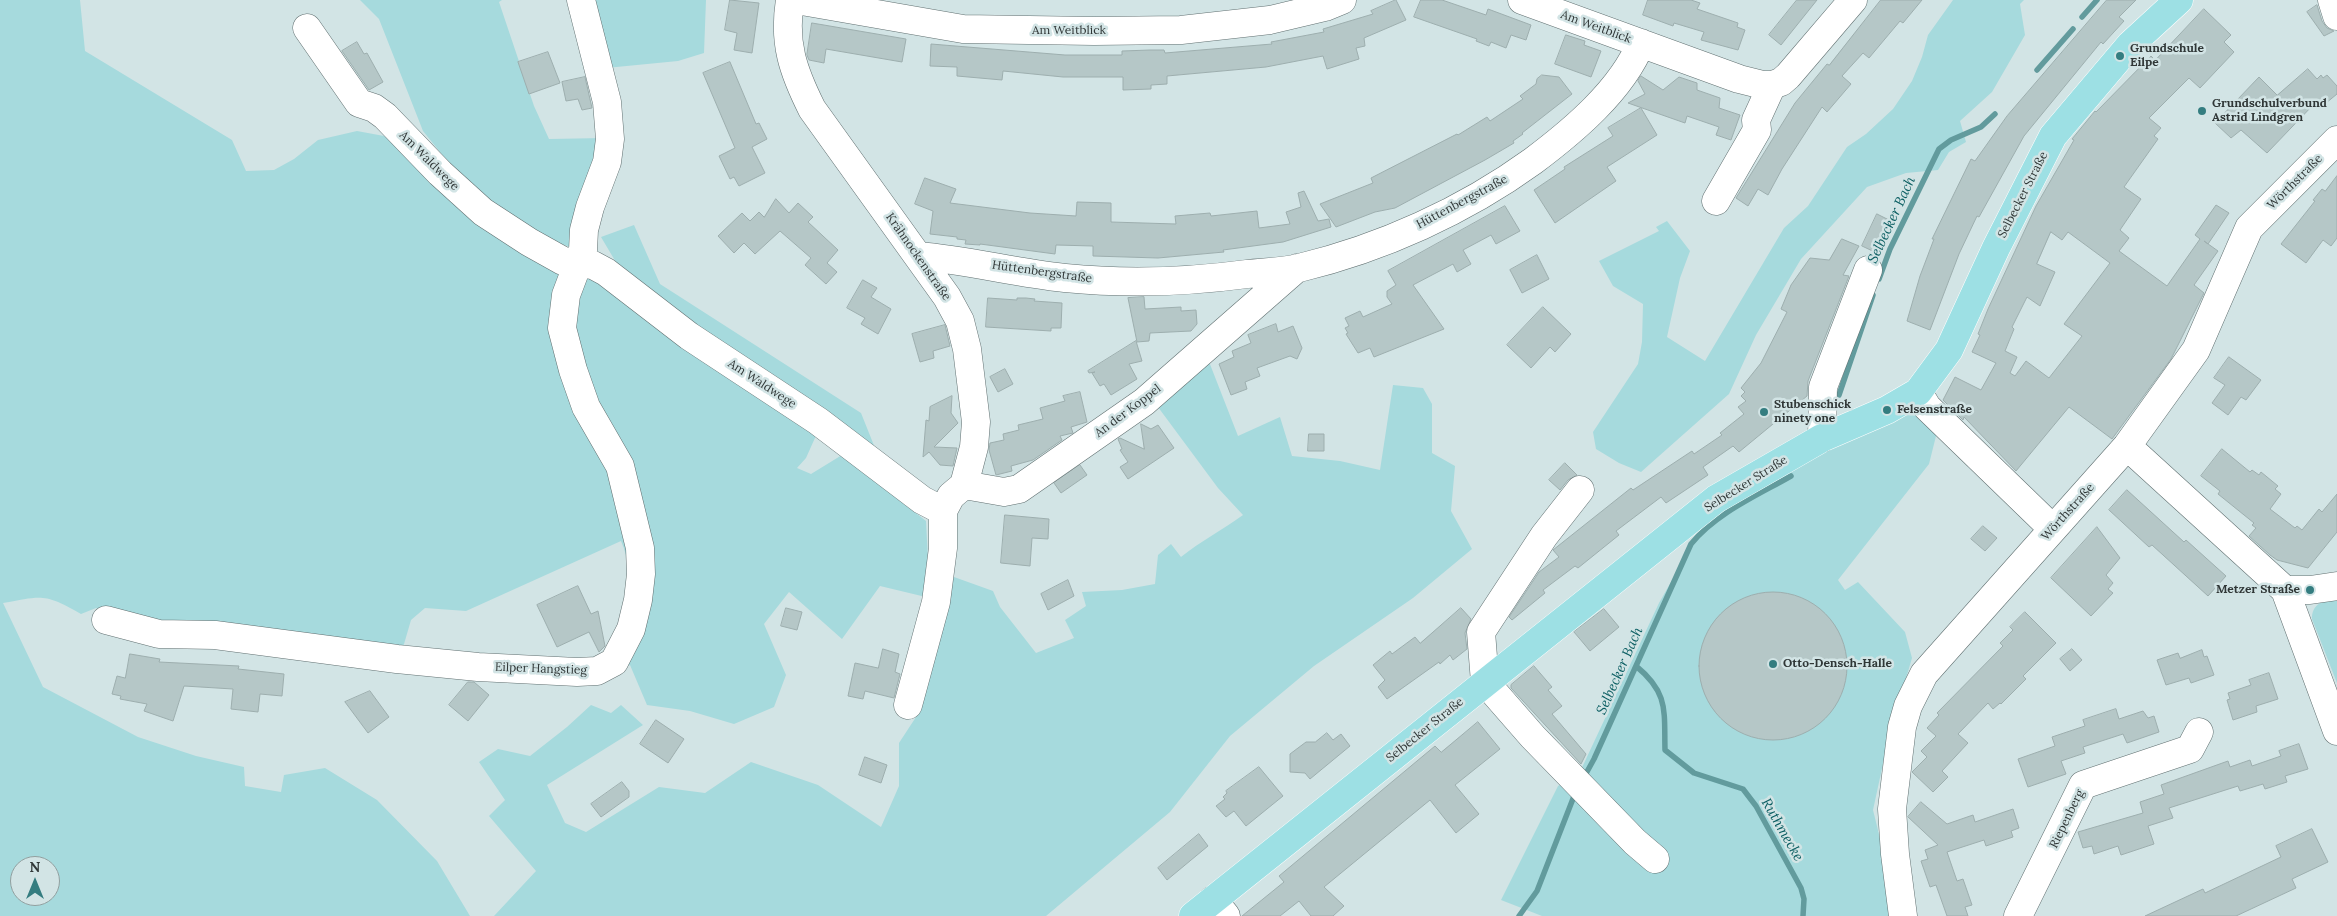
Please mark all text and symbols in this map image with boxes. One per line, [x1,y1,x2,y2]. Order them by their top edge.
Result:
street label: Am Weitblick [1559,8,1633,46]
street label: Am Weitblick [1032,24,1106,38]
place label: Grundschule Eilpe [2130,42,2204,70]
marker: Grundschule Eilpe [2114,50,2126,62]
place label: Grundschulverbund Astrid Lindgren [2212,97,2327,125]
marker: Grundschulverbund Astrid Lindgren [2196,105,2208,117]
street label: Am Waldwege [396,128,462,194]
street label: Selbecker Straße [1995,149,2051,241]
street label: Wörthstraße [2265,152,2325,212]
street label: Hüttenbergstraße [1414,172,1510,232]
water label: Selbecker Bach [1865,174,1919,266]
street label: Krähnockenstraße [882,210,954,304]
street label: Hüttenbergstraße [991,258,1093,286]
street label: Am Waldwege [725,357,799,411]
street label: An der Koppel [1092,381,1164,441]
place label: Stubenschick ninety one [1774,398,1851,426]
place label: Felsenstraße [1897,403,1972,417]
marker: Felsenstraße [1881,404,1893,416]
marker: Stubenschick ninety one [1758,406,1770,418]
street label: Selbecker Straße [1702,453,1790,515]
street label: Wörthstraße [2039,481,2097,543]
place label: Metzer Straße [2216,583,2300,597]
marker: Metzer Straße [2304,584,2316,596]
water label: Selbecker Bach [1593,625,1647,717]
place label: Otto-Densch-Halle [1783,657,1892,671]
marker: Otto-Densch-Halle [1767,658,1779,670]
street label: Eilper Hangstieg [495,660,587,678]
street label: Selbecker Straße [1384,695,1466,765]
street label: Riepenberg [2047,787,2087,851]
water label: Ruthmecke [1757,796,1807,864]
north arrow [10,856,60,906]
text: N [30,858,40,876]

